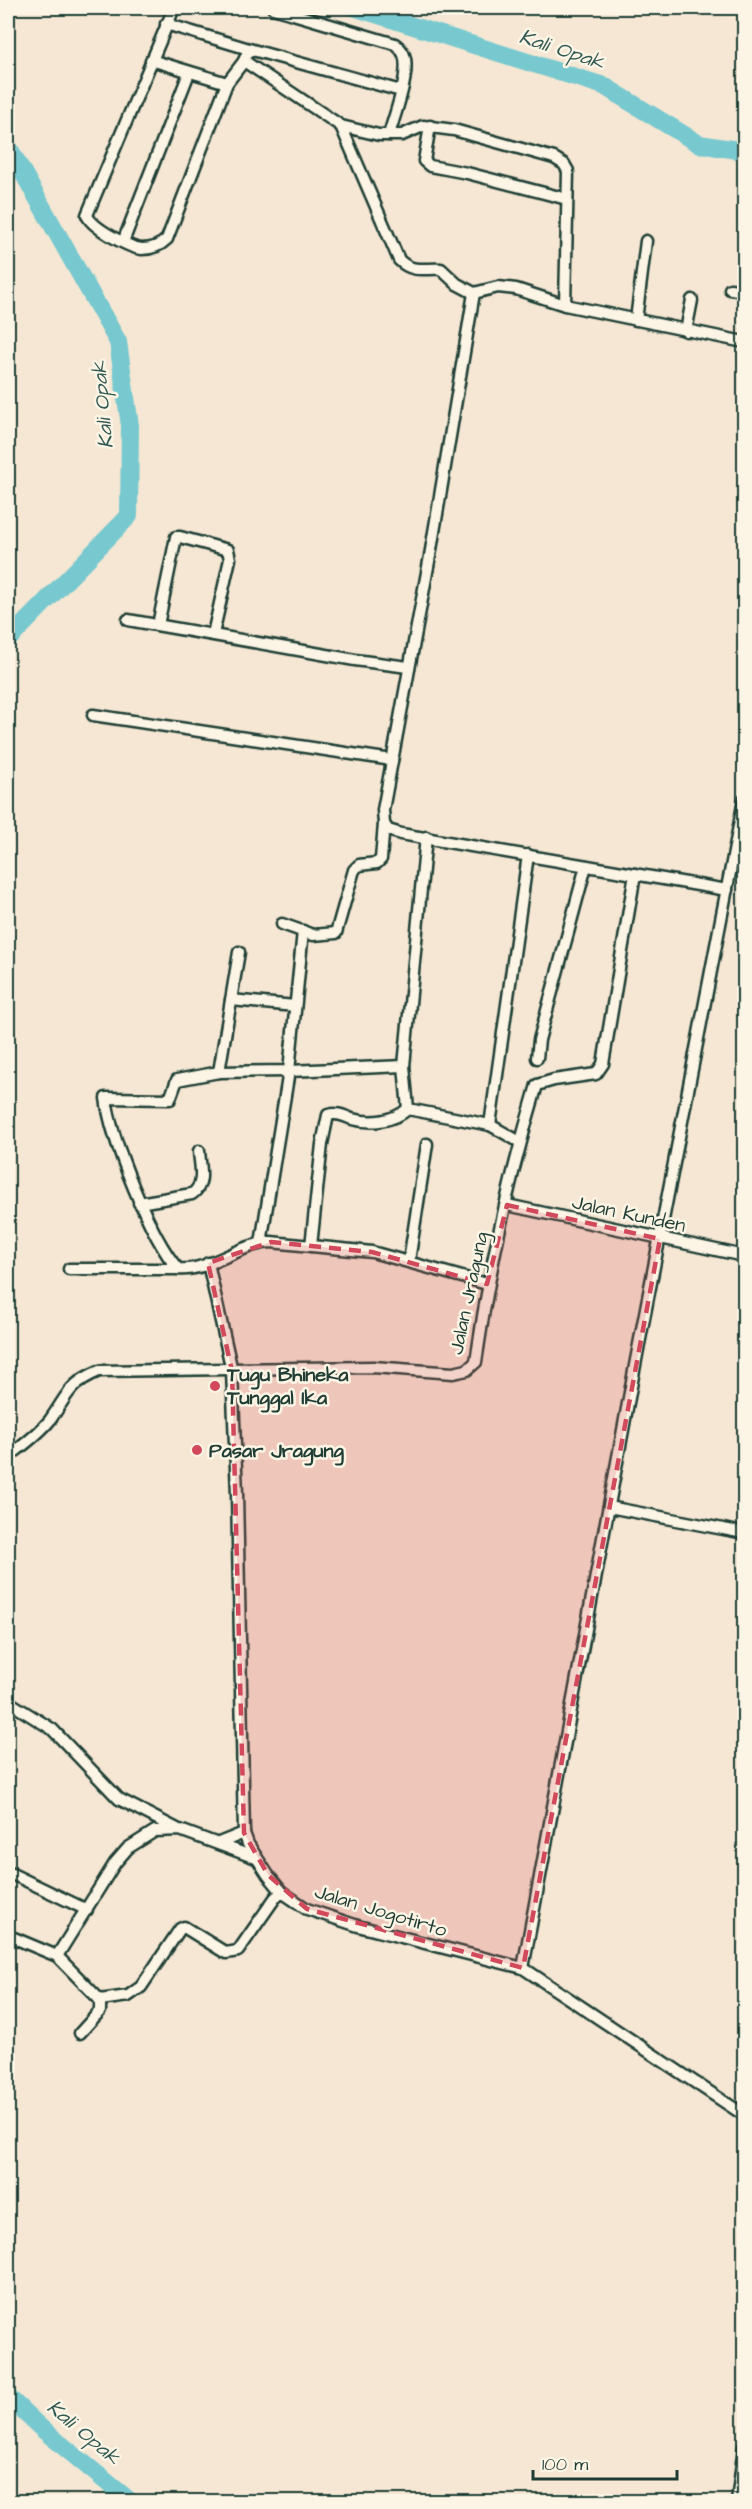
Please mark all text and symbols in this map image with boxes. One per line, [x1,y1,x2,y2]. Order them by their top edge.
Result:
water label: Kali Opak [516,22,609,77]
water label: Kali Opak [84,359,121,450]
street label: Jalan Kunden [569,1188,688,1240]
street label: Jalan Jragung [442,1229,497,1357]
place label: Tugu Bhineka Tunggal Ika [226,1361,349,1413]
marker: Tugu Bhineka Tunggal Ika [208,1379,222,1393]
place label: Pasar Jragung [209,1437,344,1466]
marker: Pasar Jragung [190,1443,204,1457]
street label: Jalan Jogotirto [311,1878,450,1945]
water label: Kali Opak [41,2393,127,2472]
scale bar [533,2443,677,2481]
text: 100 m [542,2452,588,2477]

